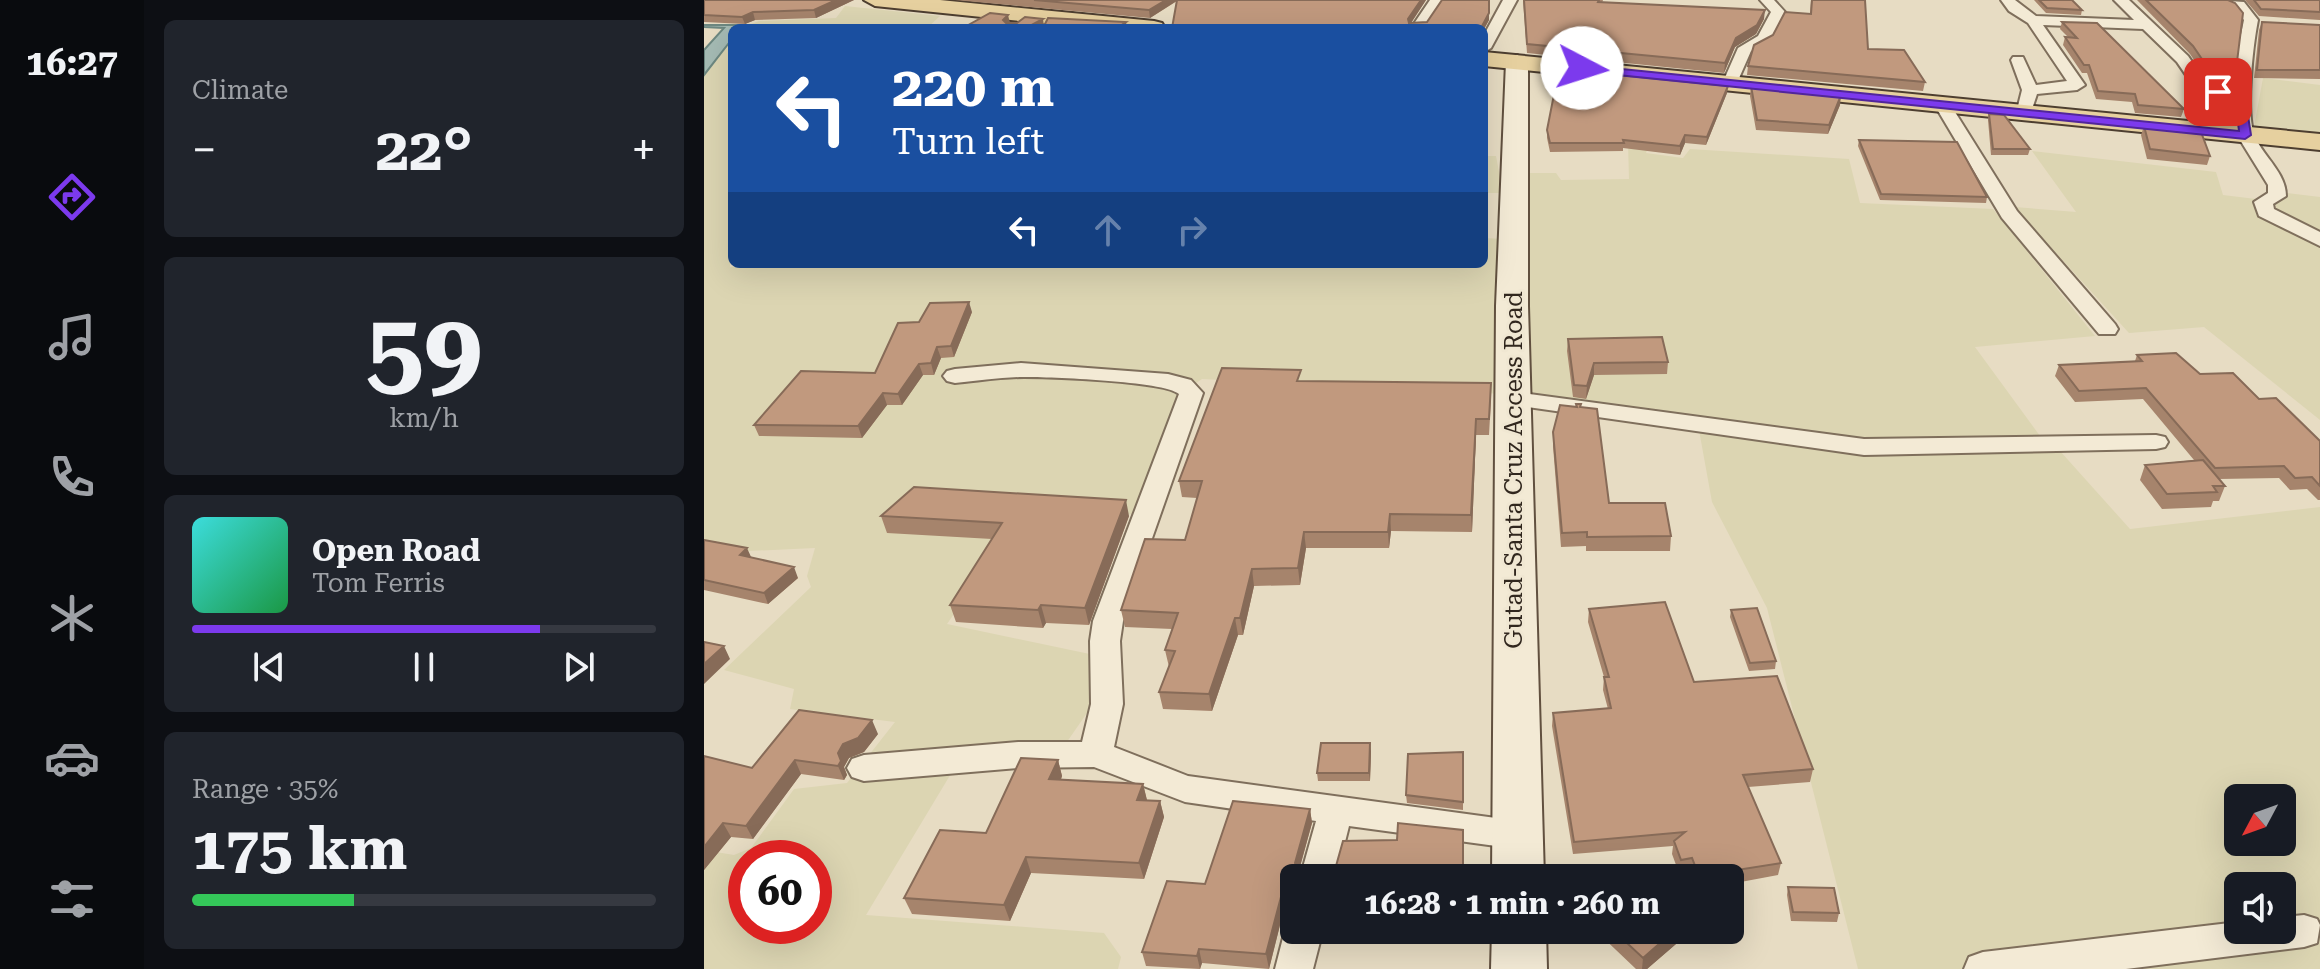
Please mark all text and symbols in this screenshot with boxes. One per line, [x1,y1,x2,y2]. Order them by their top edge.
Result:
position arrow [1540,26,1624,110]
text: 16:27 [26,42,118,84]
text: 220 m [892,54,1054,120]
icon: left [760,56,864,160]
pin [2184,58,2252,126]
icon: arrive [2196,70,2240,114]
text: Climate [192,75,288,105]
text: 22° [375,114,473,185]
text: Turn left [892,121,1044,163]
text: − [192,124,217,176]
text: + [631,124,656,176]
icon: directions [44,169,100,225]
icon: left [1002,208,1046,252]
icon: ahead [1086,208,1130,252]
icon: right [1170,208,1214,252]
text: 59 [366,290,482,411]
street label: Gutad-Santa Cruz Access Road [1500,291,1528,649]
icon: music [44,309,100,365]
text: km/h [389,403,459,433]
icon: phone [44,449,100,505]
text: Open Road [312,533,480,568]
text: Tom Ferris [312,568,445,598]
icon: climate [44,590,100,646]
icon: previous [247,645,291,689]
icon: pause [402,645,446,689]
icon: next [557,645,601,689]
icon: car [44,730,100,786]
text: Range · 35% [192,774,338,804]
north arrow [2224,784,2296,856]
map controls [2224,784,2296,944]
text: 175 km [192,813,407,884]
speed limit sign: 60 [728,840,832,944]
icon: filters [44,871,100,927]
button: sound [2224,872,2296,944]
text: 16:28 · 1 min · 260 m [1364,886,1660,921]

